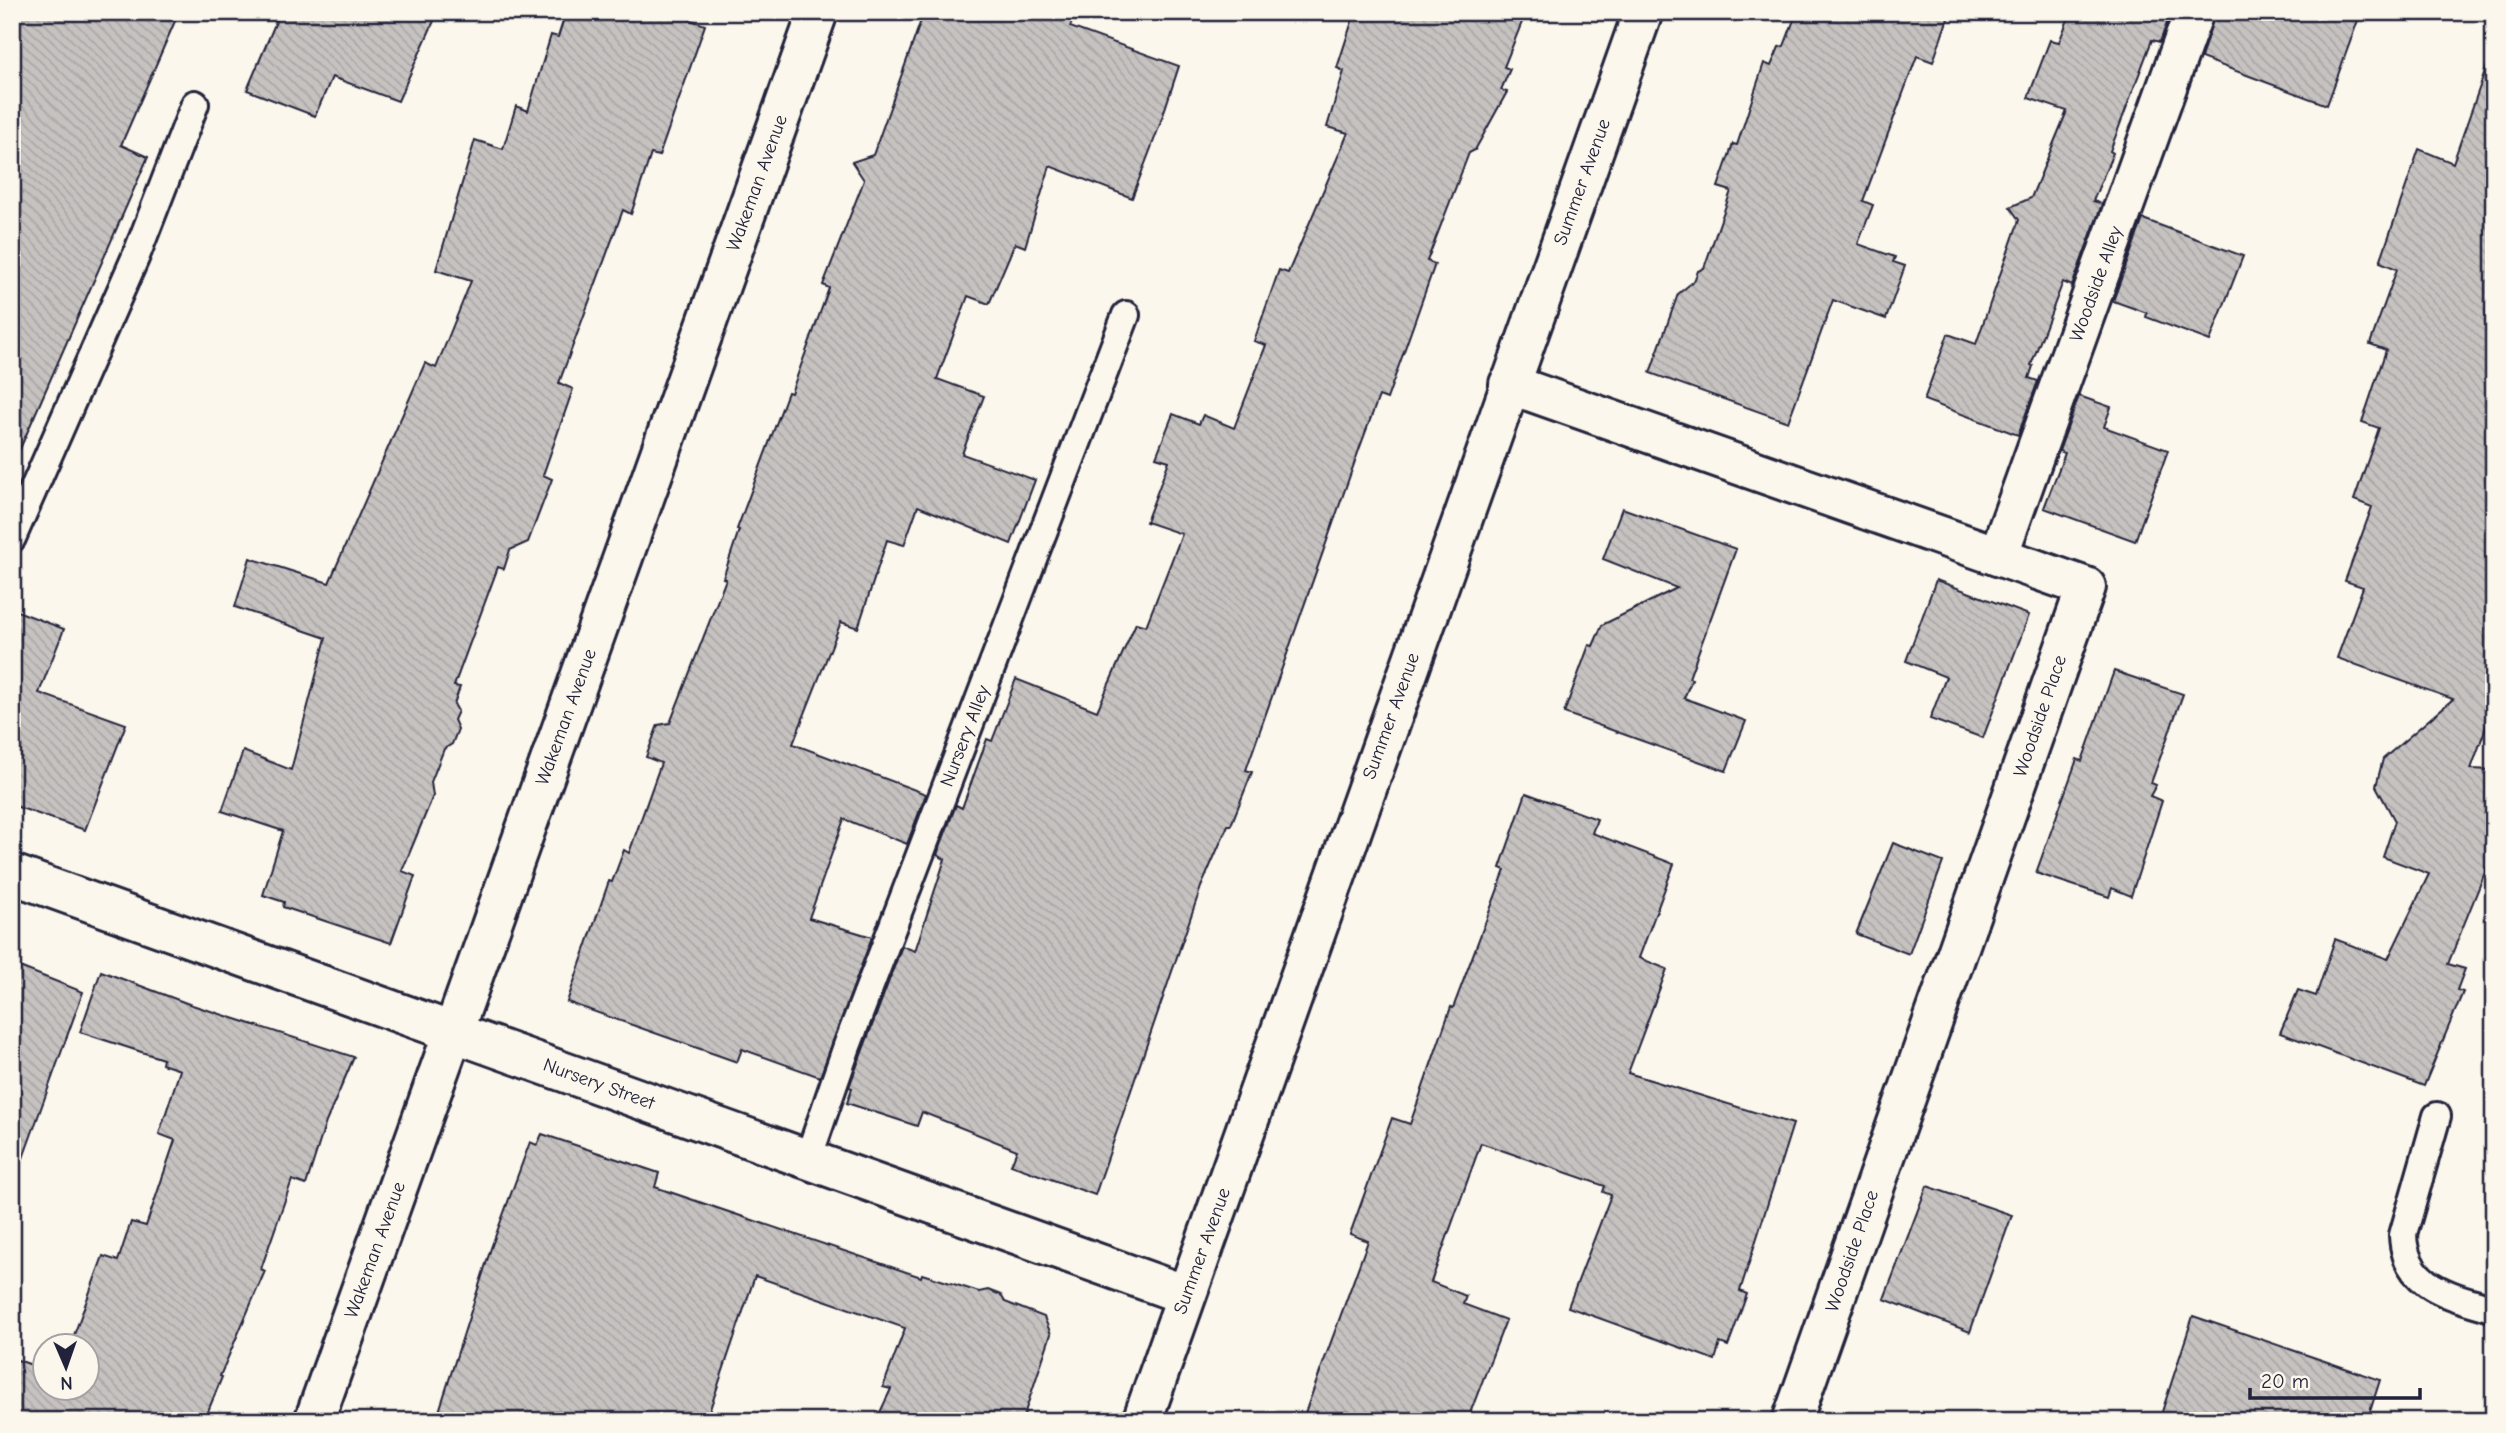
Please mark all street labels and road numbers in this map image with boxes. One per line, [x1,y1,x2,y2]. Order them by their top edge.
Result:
street label: Wakeman Avenue [722,112,792,254]
street label: Summer Avenue [1549,116,1615,248]
street label: Woodside Alley [2065,223,2127,345]
street label: Wakeman Avenue [531,646,601,788]
street label: Summer Avenue [1358,650,1424,782]
street label: Woodside Place [2009,652,2071,780]
street label: Nursery Alley [936,682,995,790]
street label: Nursery Street [540,1054,658,1115]
street label: Wakeman Avenue [340,1179,410,1321]
street label: Summer Avenue [1169,1185,1235,1317]
street label: Woodside Place [1821,1187,1883,1315]

